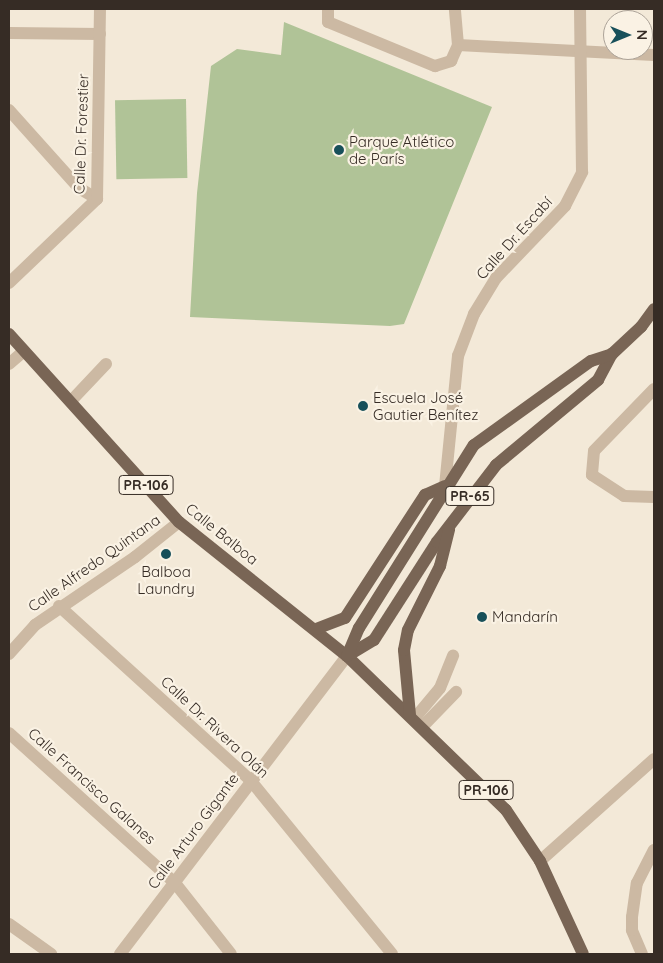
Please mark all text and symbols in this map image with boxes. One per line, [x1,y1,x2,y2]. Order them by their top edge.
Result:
north arrow [603,10,653,60]
text: N [633,30,651,40]
street label: Calle Dr. Forestier [70,73,92,195]
place label: Parque Atlético de París [349,132,454,167]
marker: Parque Atlético de París [333,144,345,156]
street label: Calle Dr. Escabí [472,193,556,283]
place label: Escuela José Gautier Benítez [373,388,479,423]
marker: Escuela José Gautier Benítez [357,400,369,412]
road number: PR-106 [118,474,174,496]
road number: PR-65 [445,484,495,508]
street label: Calle Balboa [182,499,262,569]
street label: Calle Alfredo Quintana [25,511,163,615]
marker: Balboa Laundry [160,548,172,560]
place label: Balboa Laundry [137,562,195,597]
place label: Mandarín [492,608,558,626]
marker: Mandarín [476,611,488,623]
street label: Calle Dr. Rivera Olán [157,672,273,782]
street label: Calle Francisco Galanes [25,724,159,848]
street label: Calle Arturo Gigante [144,770,242,892]
road number: PR-106 [458,778,514,802]

